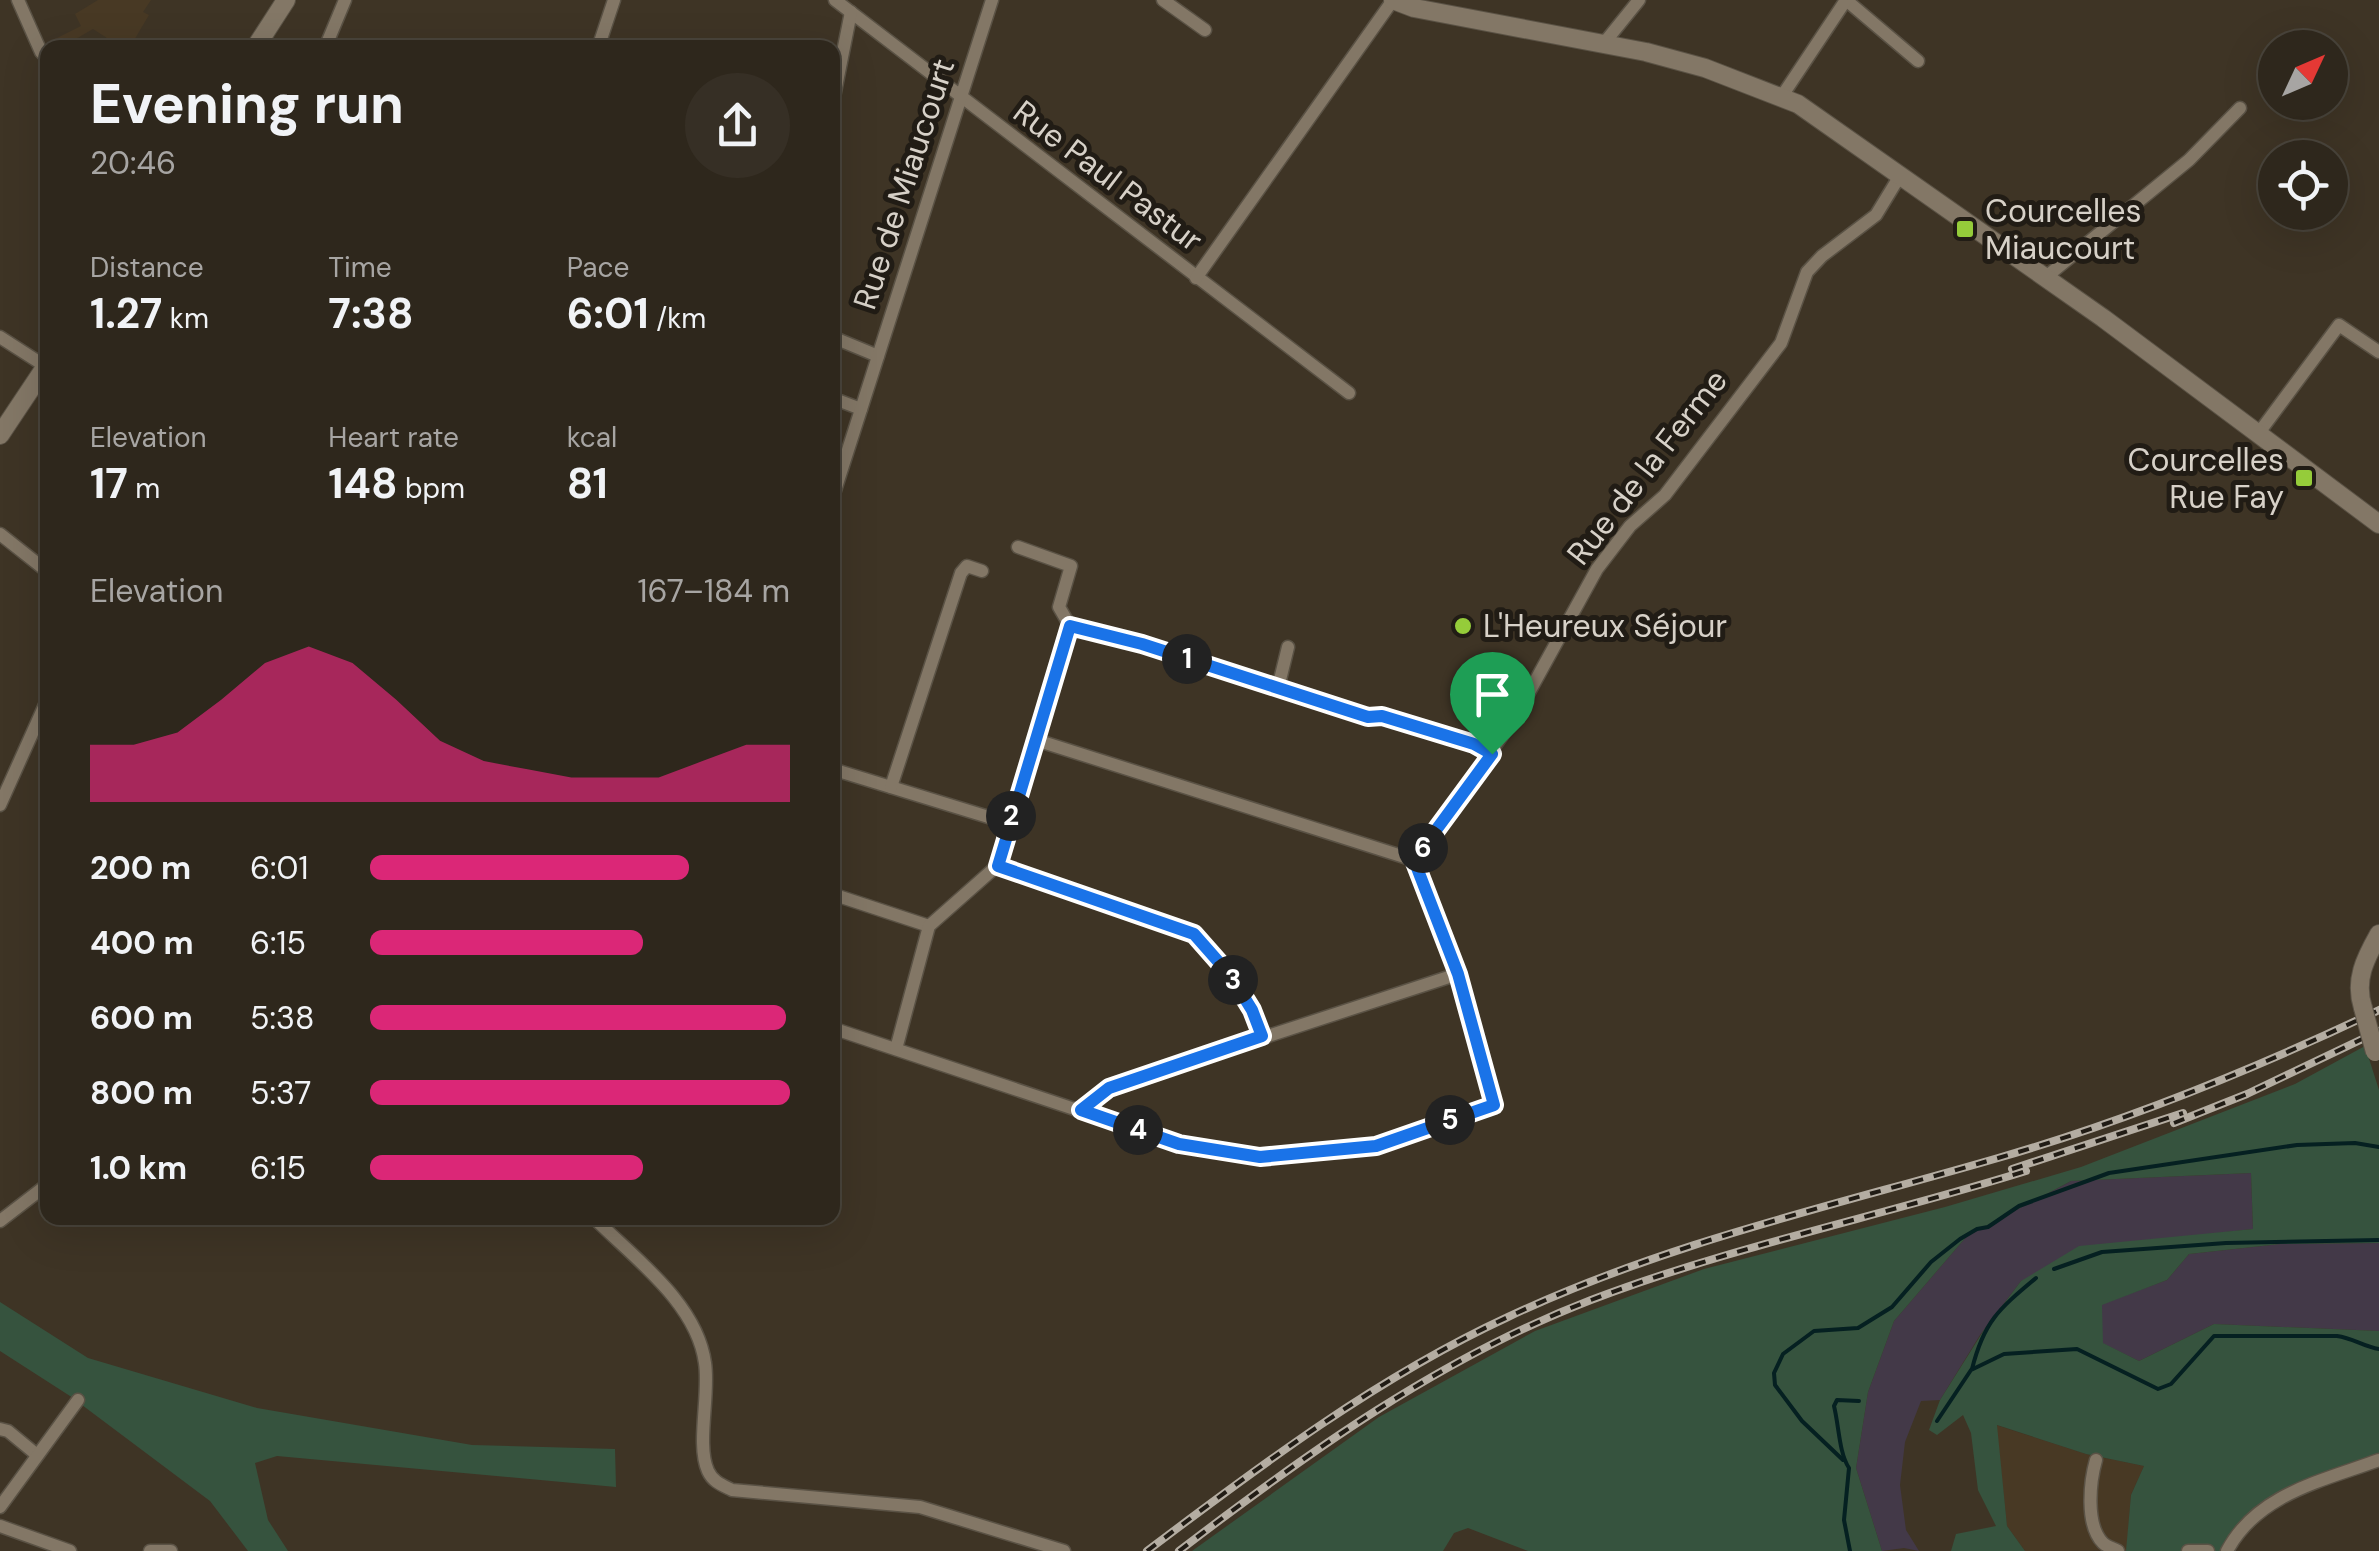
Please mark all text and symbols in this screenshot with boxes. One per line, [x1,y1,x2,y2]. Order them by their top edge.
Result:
north arrow [2258,30,2348,120]
map controls [2258,30,2348,230]
street label: Rue de Miaucourt [844,53,964,315]
text: Evening run [90,68,404,140]
button: share [685,73,790,178]
street label: Rue Paul Pastur [1005,91,1211,261]
button: locate [2258,140,2348,230]
text: 20:46 [90,142,176,184]
place label: Courcelles Miaucourt [1985,190,2141,269]
marker: Courcelles Miaucourt [1954,218,1976,240]
text: Distance [90,249,204,286]
text: Time [328,249,392,286]
text: Pace [567,249,629,286]
text: 1.27 [90,286,162,341]
text: 7:38 [328,286,413,341]
text: 6:01 [567,286,649,341]
text: km [162,300,209,337]
text: /km [649,300,706,337]
street label: Rue de la Ferme [1557,361,1737,573]
text: Elevation [90,419,207,456]
text: Heart rate [328,419,459,456]
text: kcal [567,419,617,456]
place label: Courcelles Rue Fay [2128,439,2284,518]
text: 17 [90,456,128,511]
text: 148 [328,456,398,511]
text: 81 [567,456,608,511]
marker: Courcelles Rue Fay [2293,467,2315,489]
text: m [128,470,160,507]
text: bpm [398,470,465,507]
text: Elevation [90,570,223,612]
text: 167–184 m [637,570,790,612]
place label: L'Heureux Séjour [1483,605,1727,647]
marker: L'Heureux Séjour [1452,615,1474,637]
pin: 1 [1162,634,1212,684]
text: 1 [1182,640,1192,677]
pin [1450,652,1535,755]
icon: arrive [1465,667,1520,722]
pin: 2 [986,791,1036,841]
text: 2 [1003,797,1019,834]
pin: 6 [1398,823,1448,873]
text: 6 [1414,829,1432,866]
text: 200 m [90,847,191,889]
text: 6:01 [250,847,308,889]
text: 400 m [90,922,194,964]
text: 6:15 [250,922,306,964]
pin: 3 [1208,955,1258,1005]
text: 3 [1225,961,1241,998]
text: 600 m [90,997,193,1039]
text: 5:38 [250,997,314,1039]
text: 800 m [90,1072,193,1114]
text: 5:37 [250,1072,311,1114]
pin: 5 [1425,1095,1475,1145]
text: 5 [1441,1101,1459,1138]
pin: 4 [1113,1105,1163,1155]
text: 4 [1129,1111,1147,1148]
text: 1.0 km [90,1147,187,1189]
text: 6:15 [250,1147,306,1189]

